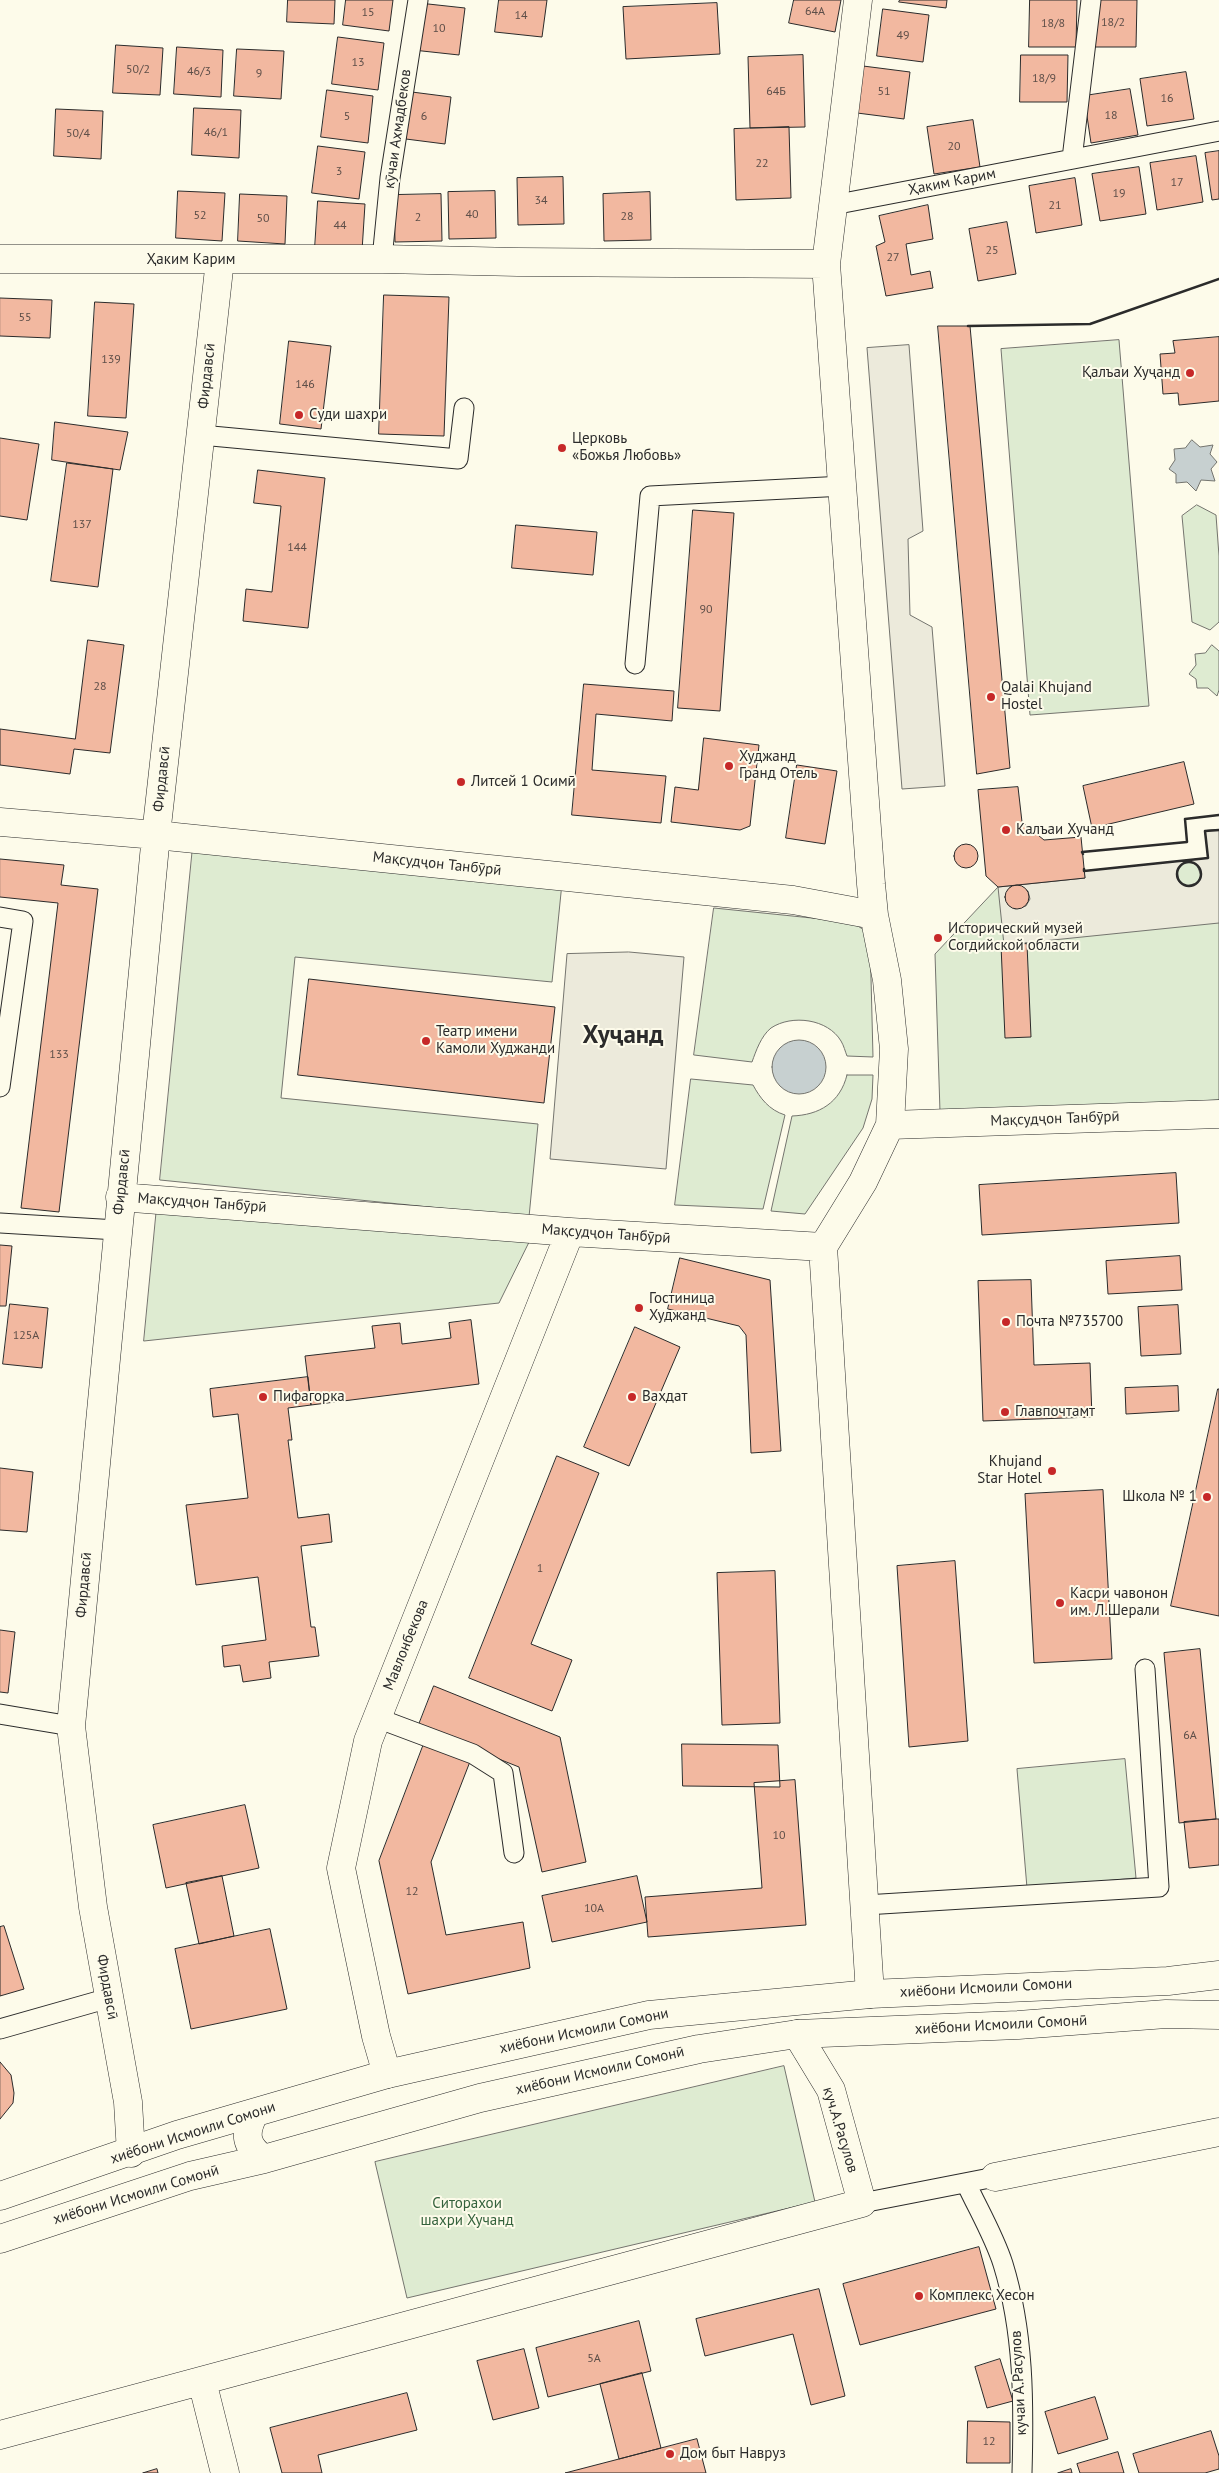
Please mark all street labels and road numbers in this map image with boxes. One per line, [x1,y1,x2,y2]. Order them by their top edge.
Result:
street label: кӯчаи Ахмадбеков [381,68,415,190]
street label: Ҳаким Карим [907,165,997,199]
street label: Ҳаким Карим [147,251,235,269]
street label: Фирдавсӣ [195,342,219,410]
street label: Фирдавсӣ [150,745,174,813]
street label: Мақсудҷон Танбӯрӣ [372,848,502,880]
street label: Мақсудҷон Танбӯрӣ [990,1108,1120,1130]
street label: Фирдавсӣ [110,1148,134,1216]
street label: Мақсудҷон Танбӯрӣ [137,1190,267,1216]
street label: Мақсудҷон Танбӯрӣ [541,1221,671,1247]
street label: Фирдавсӣ [72,1551,96,1619]
street label: Мавлонбекова [380,1597,432,1693]
street label: Фирдавсӣ [92,1953,122,2021]
street label: хиёбони Исмоили Сомони [899,1974,1073,2002]
street label: хиёбони Исмоили Сомони [498,2004,670,2058]
street label: хиёбони Исмоили Сомонӣ [914,2011,1088,2039]
street label: хиёбони Исмоили Сомонӣ [514,2043,686,2099]
street label: куч.А.Расулов [818,2085,862,2175]
street label: хиёбони Исмоили Сомони [108,2098,278,2168]
street label: хиёбони Исмоили Сомонӣ [51,2161,221,2229]
street label: кучаи А.Расулов [1007,2330,1031,2436]

